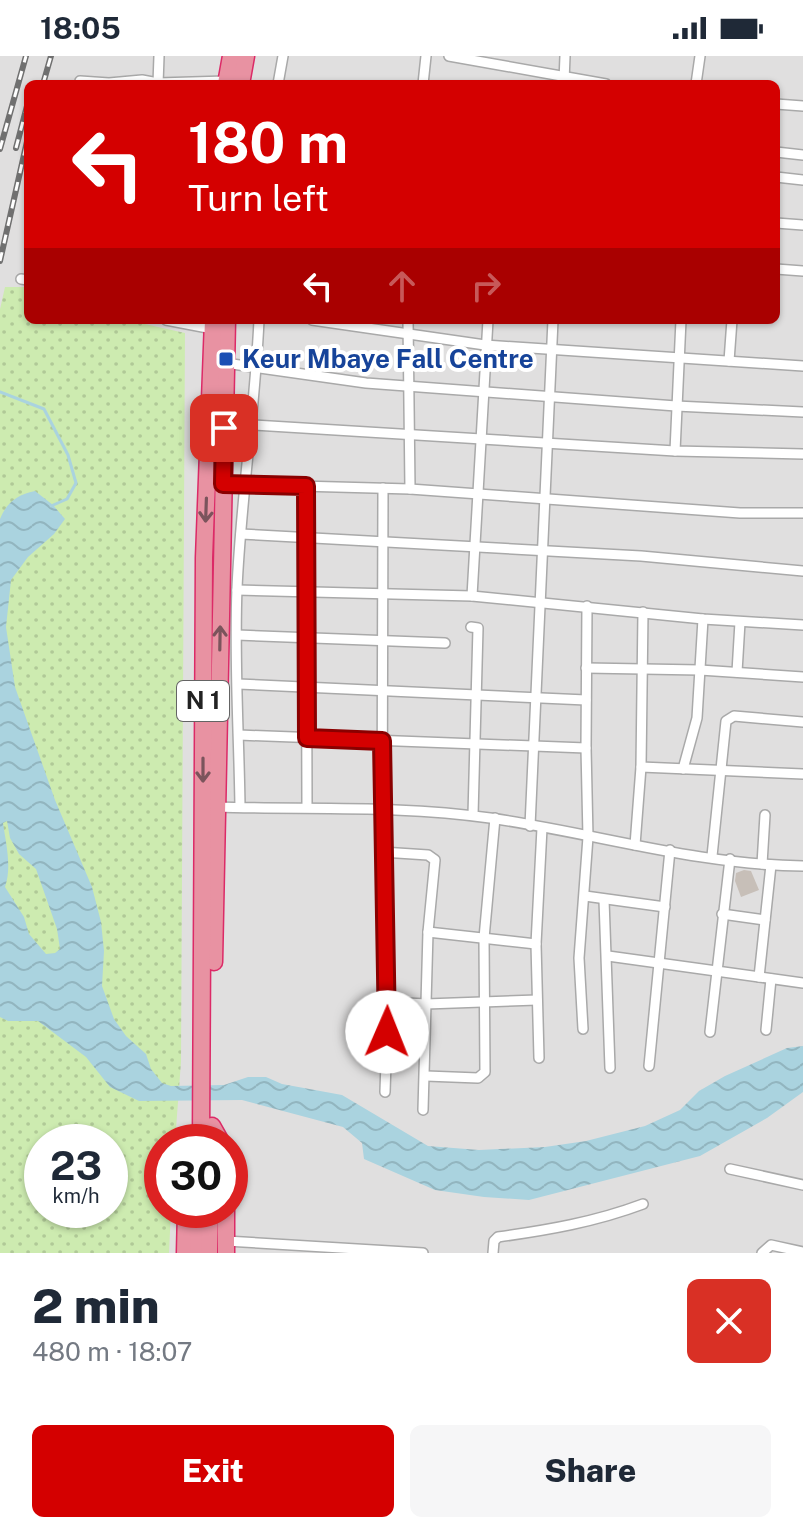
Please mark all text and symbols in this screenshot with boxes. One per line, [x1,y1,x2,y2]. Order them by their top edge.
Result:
text: 18:05 [40,10,121,46]
text: 180 m [188,110,348,176]
icon: left [56,112,160,216]
text: Turn left [188,177,329,219]
icon: left [296,264,340,308]
icon: ahead [380,264,424,308]
icon: right [464,264,508,308]
place label: Keur Mbaye Fall Centre [242,343,534,374]
marker: Keur Mbaye Fall Centre [217,350,235,368]
pin [190,394,258,462]
icon: arrive [202,406,246,450]
one-way arrow [198,496,213,523]
one-way arrow [212,625,228,652]
road number: N 1 [177,681,229,721]
one-way arrow [195,756,211,783]
position arrow [345,990,429,1074]
speed limit sign: 30 [144,1124,248,1228]
text: 23 [50,1142,102,1189]
text: km/h [52,1184,100,1208]
text: 2 min [32,1277,160,1334]
button: close [687,1279,771,1363]
text: 480 m · 18:07 [32,1336,193,1367]
button: Exit [32,1425,394,1517]
button: Share [410,1425,771,1517]

